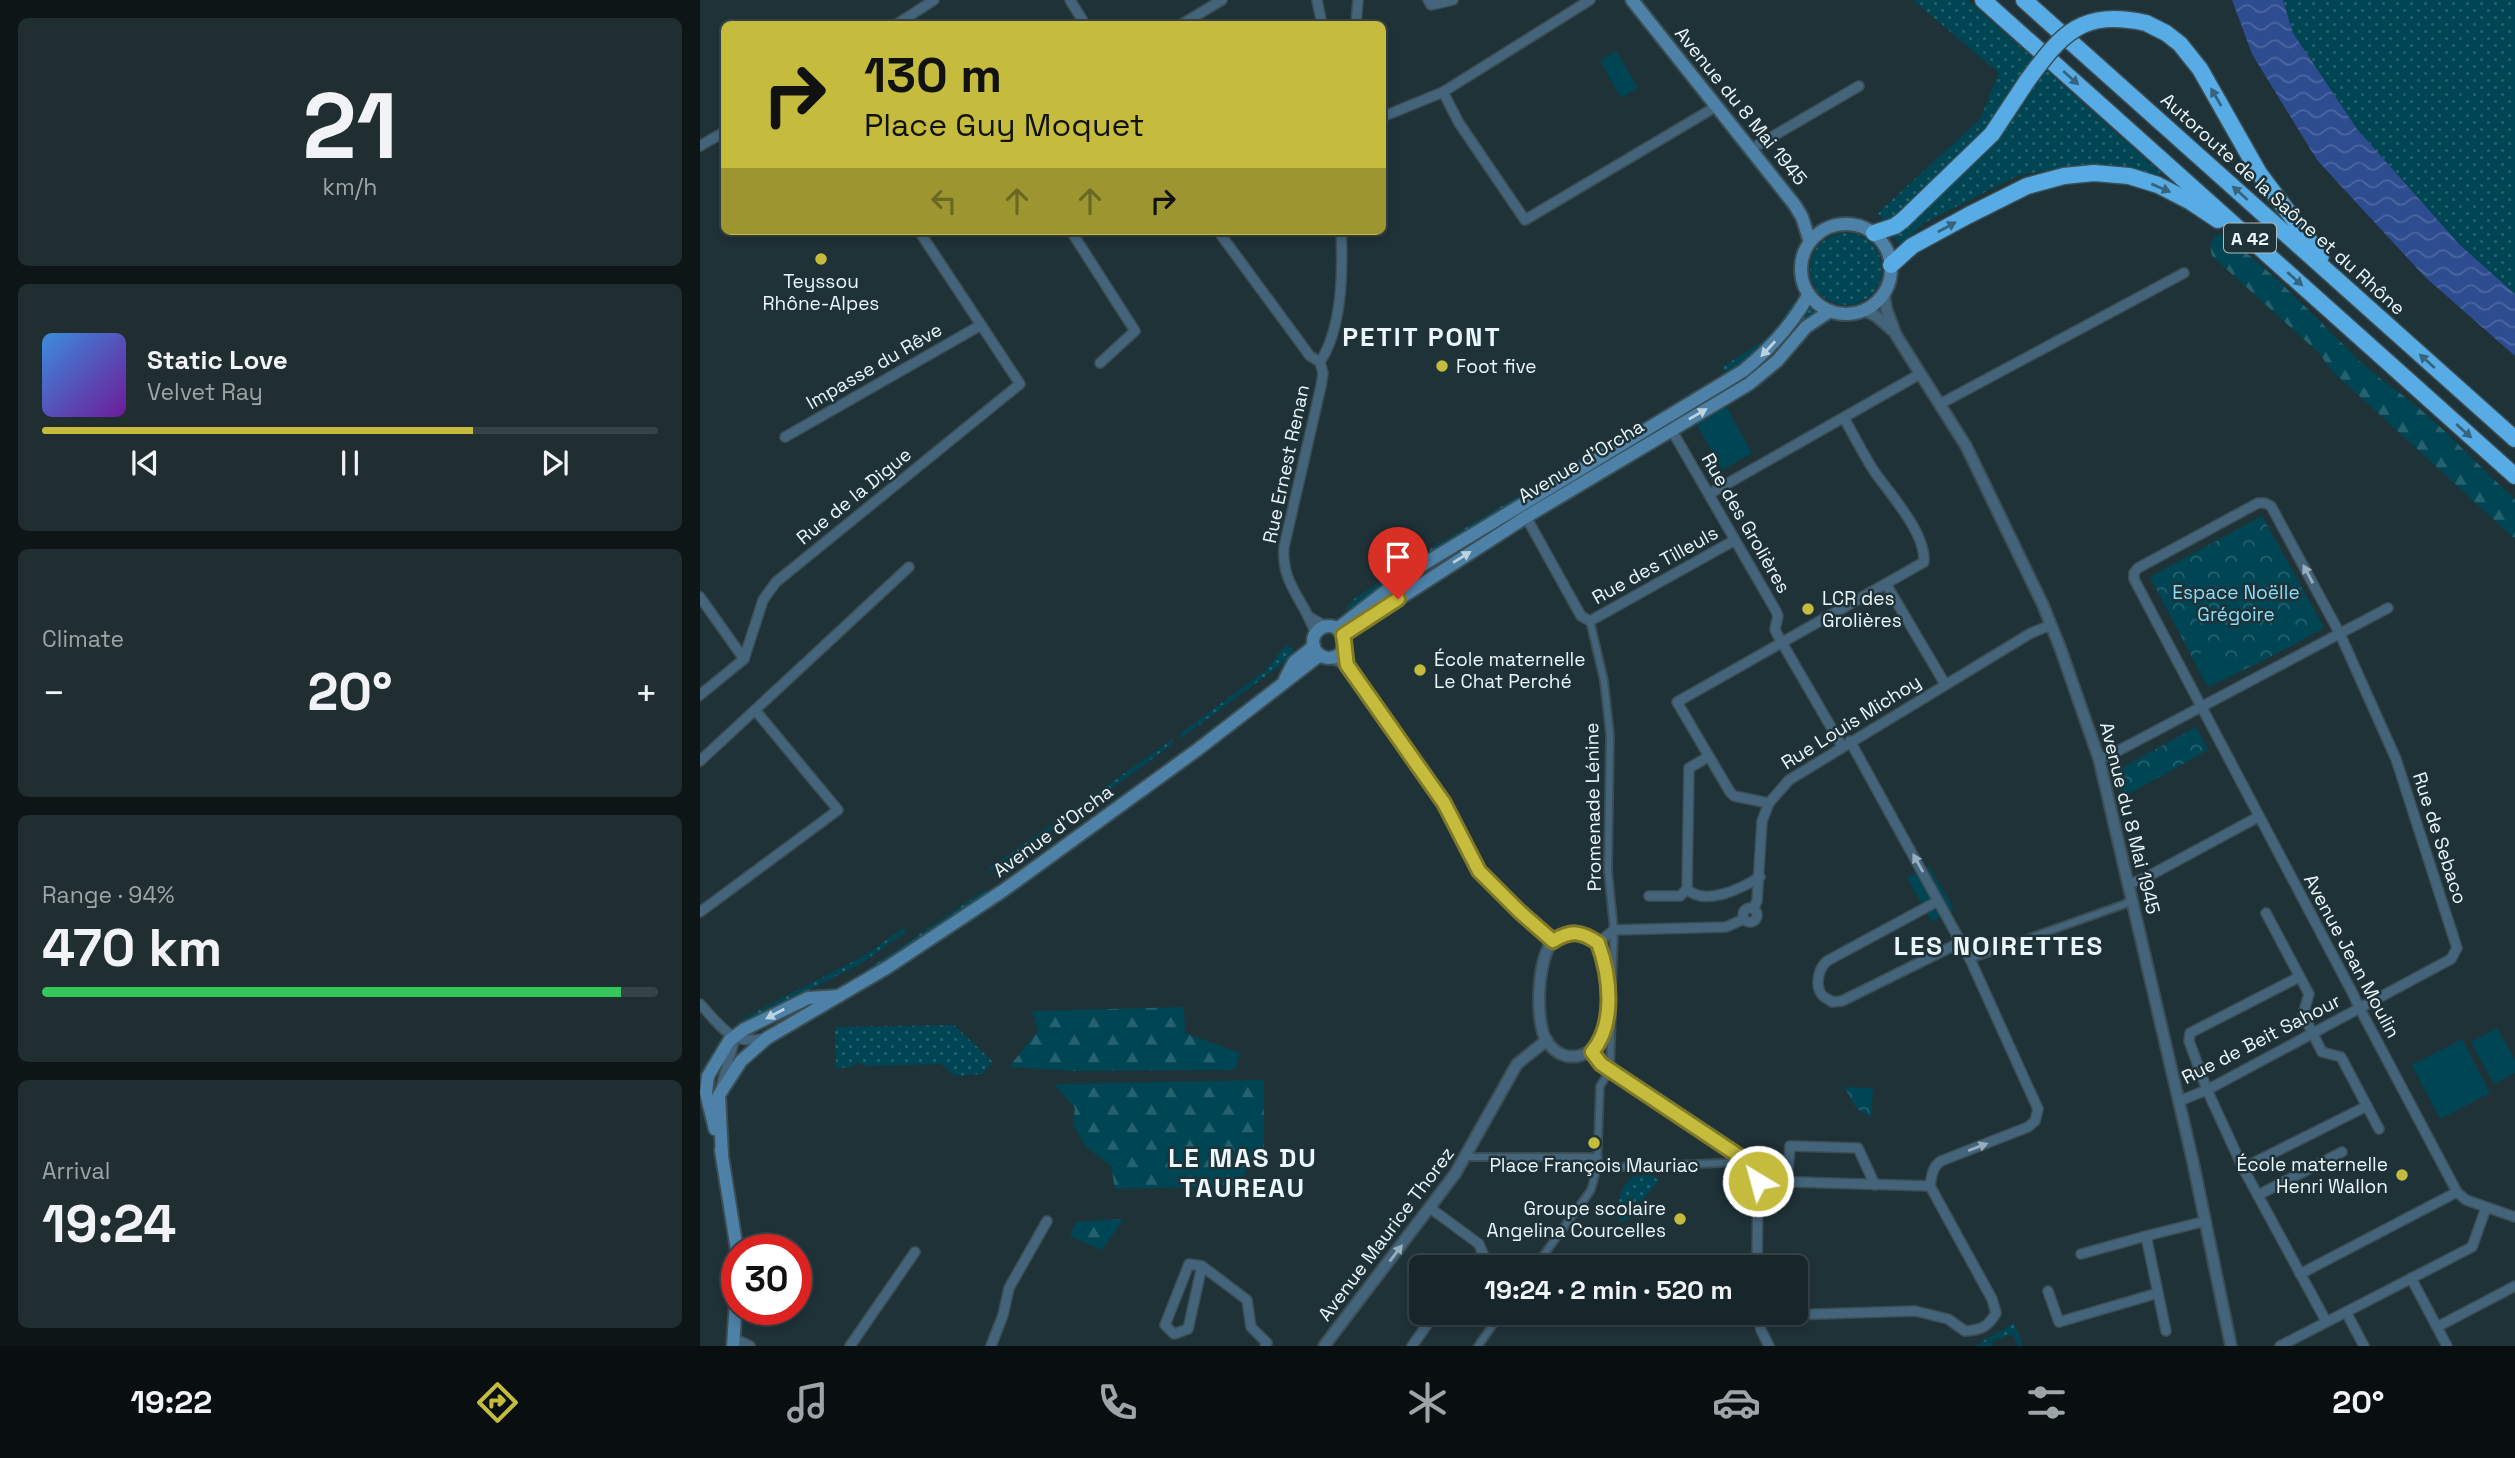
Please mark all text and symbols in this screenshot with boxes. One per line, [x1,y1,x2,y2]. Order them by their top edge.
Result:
street label: Avenue du 8 Mai 1945 [1669,22,1813,190]
text: 130 m [864,44,1002,106]
icon: right [749,49,840,140]
text: 21 [302,68,398,185]
one-way arrow [2062,70,2080,86]
street label: Autoroute de la Saône et du Rhône [2155,87,2411,321]
one-way arrow [2210,87,2222,106]
text: Place Guy Moquet [864,105,1145,145]
text: km/h [323,172,377,202]
icon: left [925,182,963,220]
icon: ahead [998,182,1036,220]
icon: ahead [1071,182,1109,220]
icon: right [1144,182,1182,220]
one-way arrow [2151,182,2172,193]
one-way arrow [2231,186,2248,201]
one-way arrow [1937,221,1957,233]
road number: A 42 [2224,224,2276,252]
marker: Teyssou Rhône-Alpes [813,251,829,267]
place label: Teyssou Rhône-Alpes [763,269,879,316]
one-way arrow [2286,271,2304,287]
street label: Impasse du Rêve [802,317,946,415]
district label: PETIT PONT [1342,320,1502,354]
one-way arrow [1760,340,1776,358]
text: Static Love [147,343,288,377]
place label: Foot five [1456,354,1537,379]
one-way arrow [2419,354,2436,369]
marker: Foot five [1434,358,1450,374]
text: Velvet Ray [147,377,263,407]
street label: Rue Ernest Renan [1257,382,1315,546]
one-way arrow [1688,408,1707,420]
street label: Avenue d'Orcha [1514,414,1648,508]
one-way arrow [2456,423,2473,438]
street label: Rue de la Digue [791,442,917,550]
icon: previous [126,444,164,482]
icon: pause [331,444,369,482]
icon: next [536,444,574,482]
street label: Rue des Grolières [1696,448,1796,598]
street label: Rue des Tilleuls [1588,520,1722,610]
pin [1368,527,1428,599]
icon: arrive [1379,538,1417,576]
one-way arrow [1452,551,1471,564]
one-way arrow [2302,563,2314,583]
park label: Espace Noëlle Grégoire [2172,580,2300,627]
place label: LCR des Grolières [1822,586,1902,633]
marker: LCR des Grolières [1800,601,1816,617]
text: Climate [42,624,124,654]
place label: École maternelle Le Chat Perché [1434,647,1586,694]
text: 20° [307,659,393,725]
marker: École maternelle Le Chat Perché [1412,662,1428,678]
text: − [42,669,66,717]
text: + [634,669,658,717]
street label: Rue Louis Michoy [1776,669,1926,775]
street label: Avenue du 8 Mai 1945 [2094,719,2166,917]
street label: Promenade Lénine [1579,722,1607,892]
street label: Rue de Sebaco [2407,769,2473,907]
street label: Avenue d'Orcha [988,779,1118,883]
one-way arrow [1912,853,1923,873]
street label: Avenue Jean Moulin [2298,870,2406,1042]
text: Range · 94% [42,880,175,910]
text: 470 km [42,915,222,981]
district label: LES NOIRETTES [1894,929,2104,963]
street label: Rue de Beit Sahour [2177,988,2345,1090]
one-way arrow [766,1008,785,1020]
marker: Place François Mauriac [1586,1135,1602,1151]
district label: LE MAS DU TAUREAU [1168,1141,1318,1205]
one-way arrow [1968,1141,1989,1152]
street label: Avenue Maurice Thorez [1312,1142,1460,1326]
position arrow [1721,1144,1795,1218]
place label: École maternelle Henri Wallon [2236,1152,2388,1199]
place label: Place François Mauriac [1489,1153,1699,1178]
text: Arrival [42,1156,110,1186]
marker: École maternelle Henri Wallon [2394,1167,2410,1183]
text: 19:24 [42,1191,176,1257]
place label: Groupe scolaire Angelina Courcelles [1487,1196,1666,1243]
marker: Groupe scolaire Angelina Courcelles [1672,1211,1688,1227]
speed limit sign: 30 [721,1234,812,1325]
one-way arrow [1388,1244,1402,1262]
text: 19:24 · 2 min · 520 m [1484,1273,1733,1307]
icon: directions [473,1378,522,1427]
icon: music [783,1378,832,1427]
icon: phone [1093,1378,1142,1427]
icon: climate [1403,1378,1452,1427]
icon: car [1712,1378,1761,1427]
icon: filters [2022,1378,2071,1427]
text: 19:22 [130,1382,212,1422]
text: 20° [2332,1382,2384,1422]

